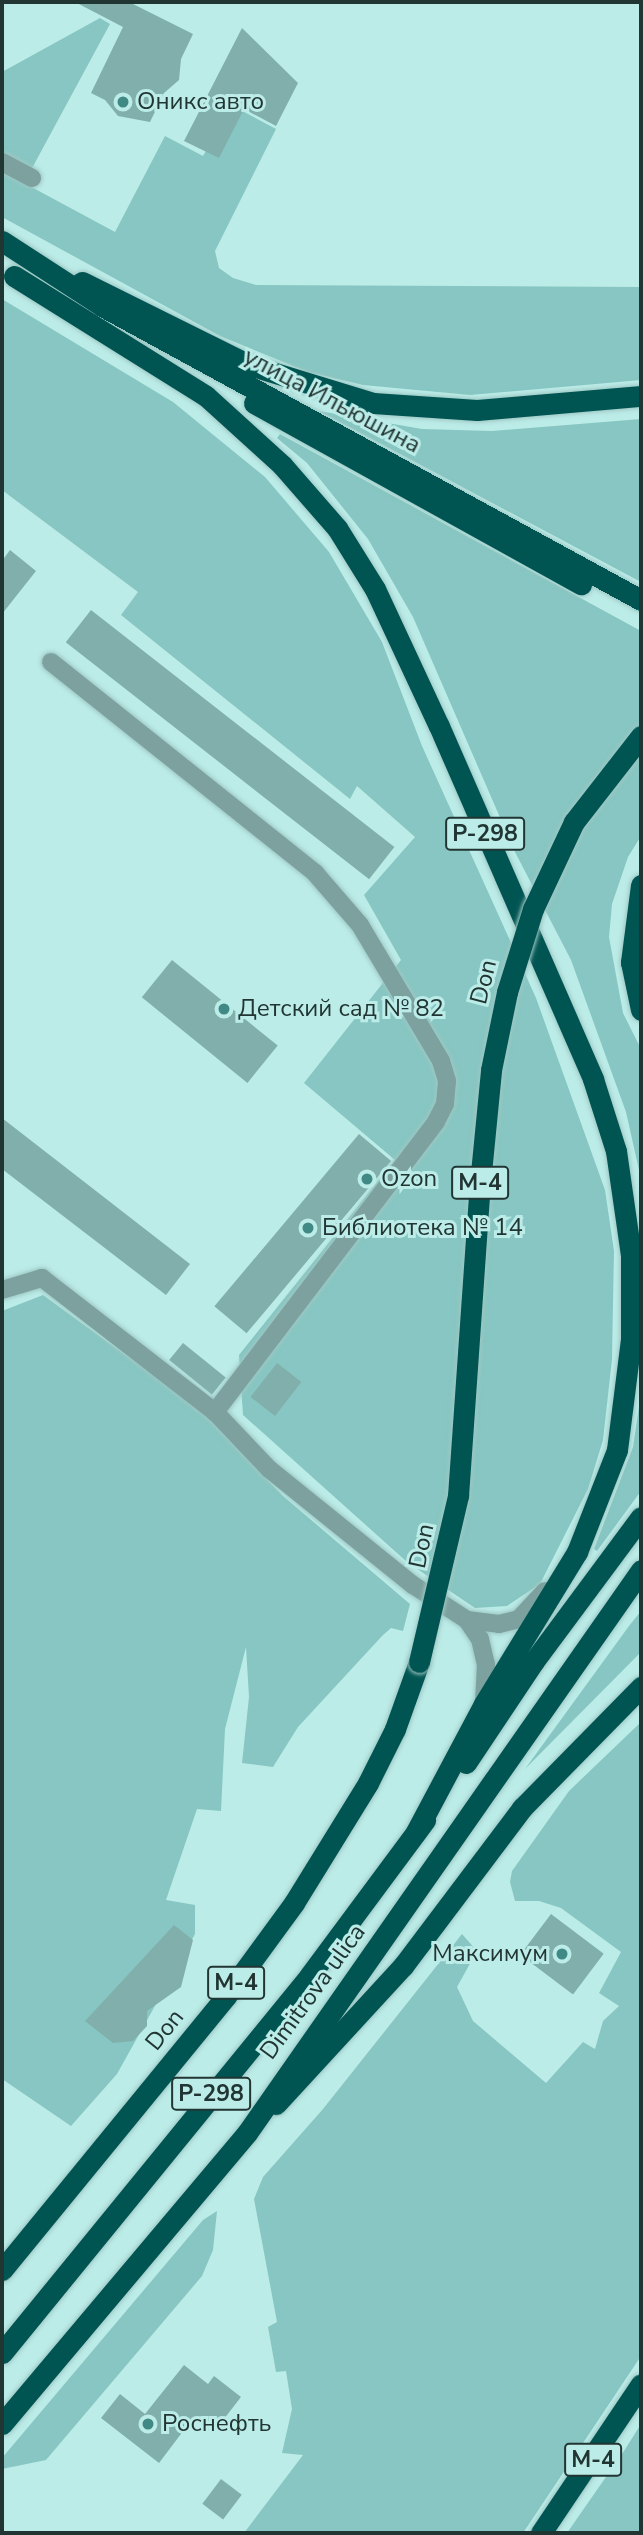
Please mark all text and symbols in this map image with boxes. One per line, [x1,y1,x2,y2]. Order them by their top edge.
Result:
place label: Оникс авто [137,88,264,116]
marker: Оникс авто [115,94,131,110]
street label: улица Ильюшина [239,342,425,460]
road number: Р-298 [445,814,525,854]
street label: Don [465,957,503,1007]
place label: Детский сад № 82 [238,995,444,1023]
marker: Детский сад № 82 [216,1001,232,1017]
road number: М-4 [450,1164,510,1202]
place label: Ozon [381,1165,437,1193]
marker: Ozon [359,1171,375,1187]
place label: Библиотека № 14 [322,1214,523,1242]
marker: Библиотека № 14 [300,1220,316,1236]
street label: Don [403,1521,441,1571]
street label: Dimitrova ulica [254,1919,372,2065]
place label: Максимум [432,1940,548,1968]
marker: Максимум [554,1946,570,1962]
road number: М-4 [206,1964,266,2002]
street label: Don [140,2004,190,2056]
road number: Р-298 [171,2074,251,2114]
place label: Роснефть [162,2410,271,2438]
marker: Роснефть [140,2416,156,2432]
road number: М-4 [563,2440,623,2480]

